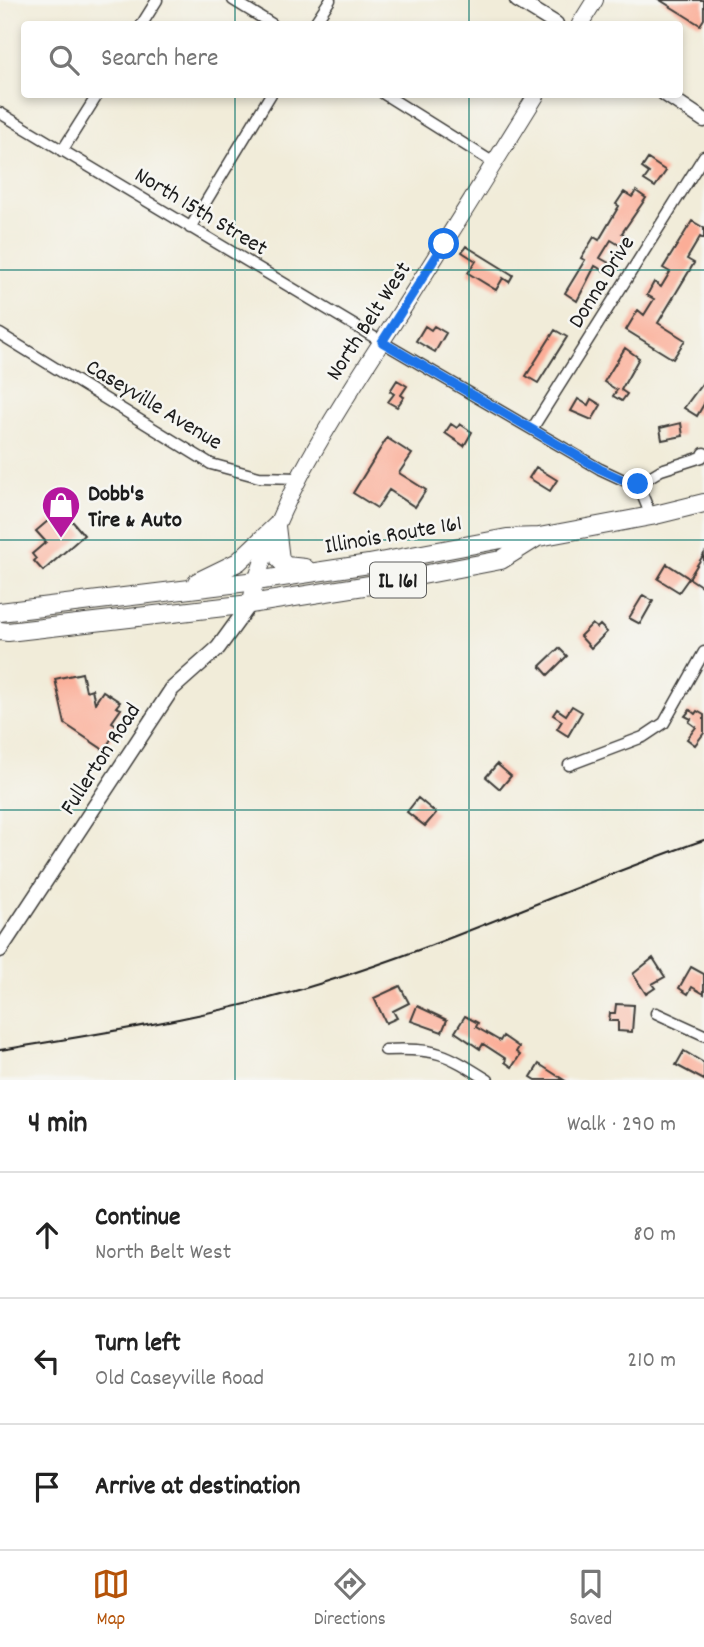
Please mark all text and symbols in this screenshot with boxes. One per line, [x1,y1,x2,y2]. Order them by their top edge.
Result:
search box [21,21,683,98]
icon: search [45,41,83,79]
text: Search here [101,41,219,78]
street label: North 15th Street [127,160,273,266]
route start [428,228,459,259]
street label: Donna Drive [561,230,644,336]
street label: North Belt West [319,256,421,388]
street label: Caseyville Avenue [79,352,228,460]
route end [622,468,653,499]
place label: Dobb's Tire & Auto [88,479,182,538]
shop icon: Dobb's Tire & Auto [40,484,82,539]
street label: Illinois Route 161 [322,508,465,565]
road number: IL 161 [370,562,426,598]
street label: Fullerton Road [53,697,150,822]
text: 4 min [28,1104,87,1147]
text: Walk · 290 m [567,1109,676,1142]
text: Continue [95,1200,180,1237]
icon: ahead [28,1216,66,1254]
text: 80 m [633,1219,676,1252]
text: North Belt West [95,1237,231,1270]
text: Turn left [95,1326,181,1363]
icon: left [28,1342,66,1380]
text: 210 m [627,1345,676,1378]
text: Old Caseyville Road [95,1363,264,1396]
icon: arrive [28,1468,66,1506]
text: Arrive at destination [95,1469,300,1506]
tab: Map [92,1565,130,1634]
tab: Directions [314,1565,386,1634]
tab: Saved [570,1565,612,1634]

